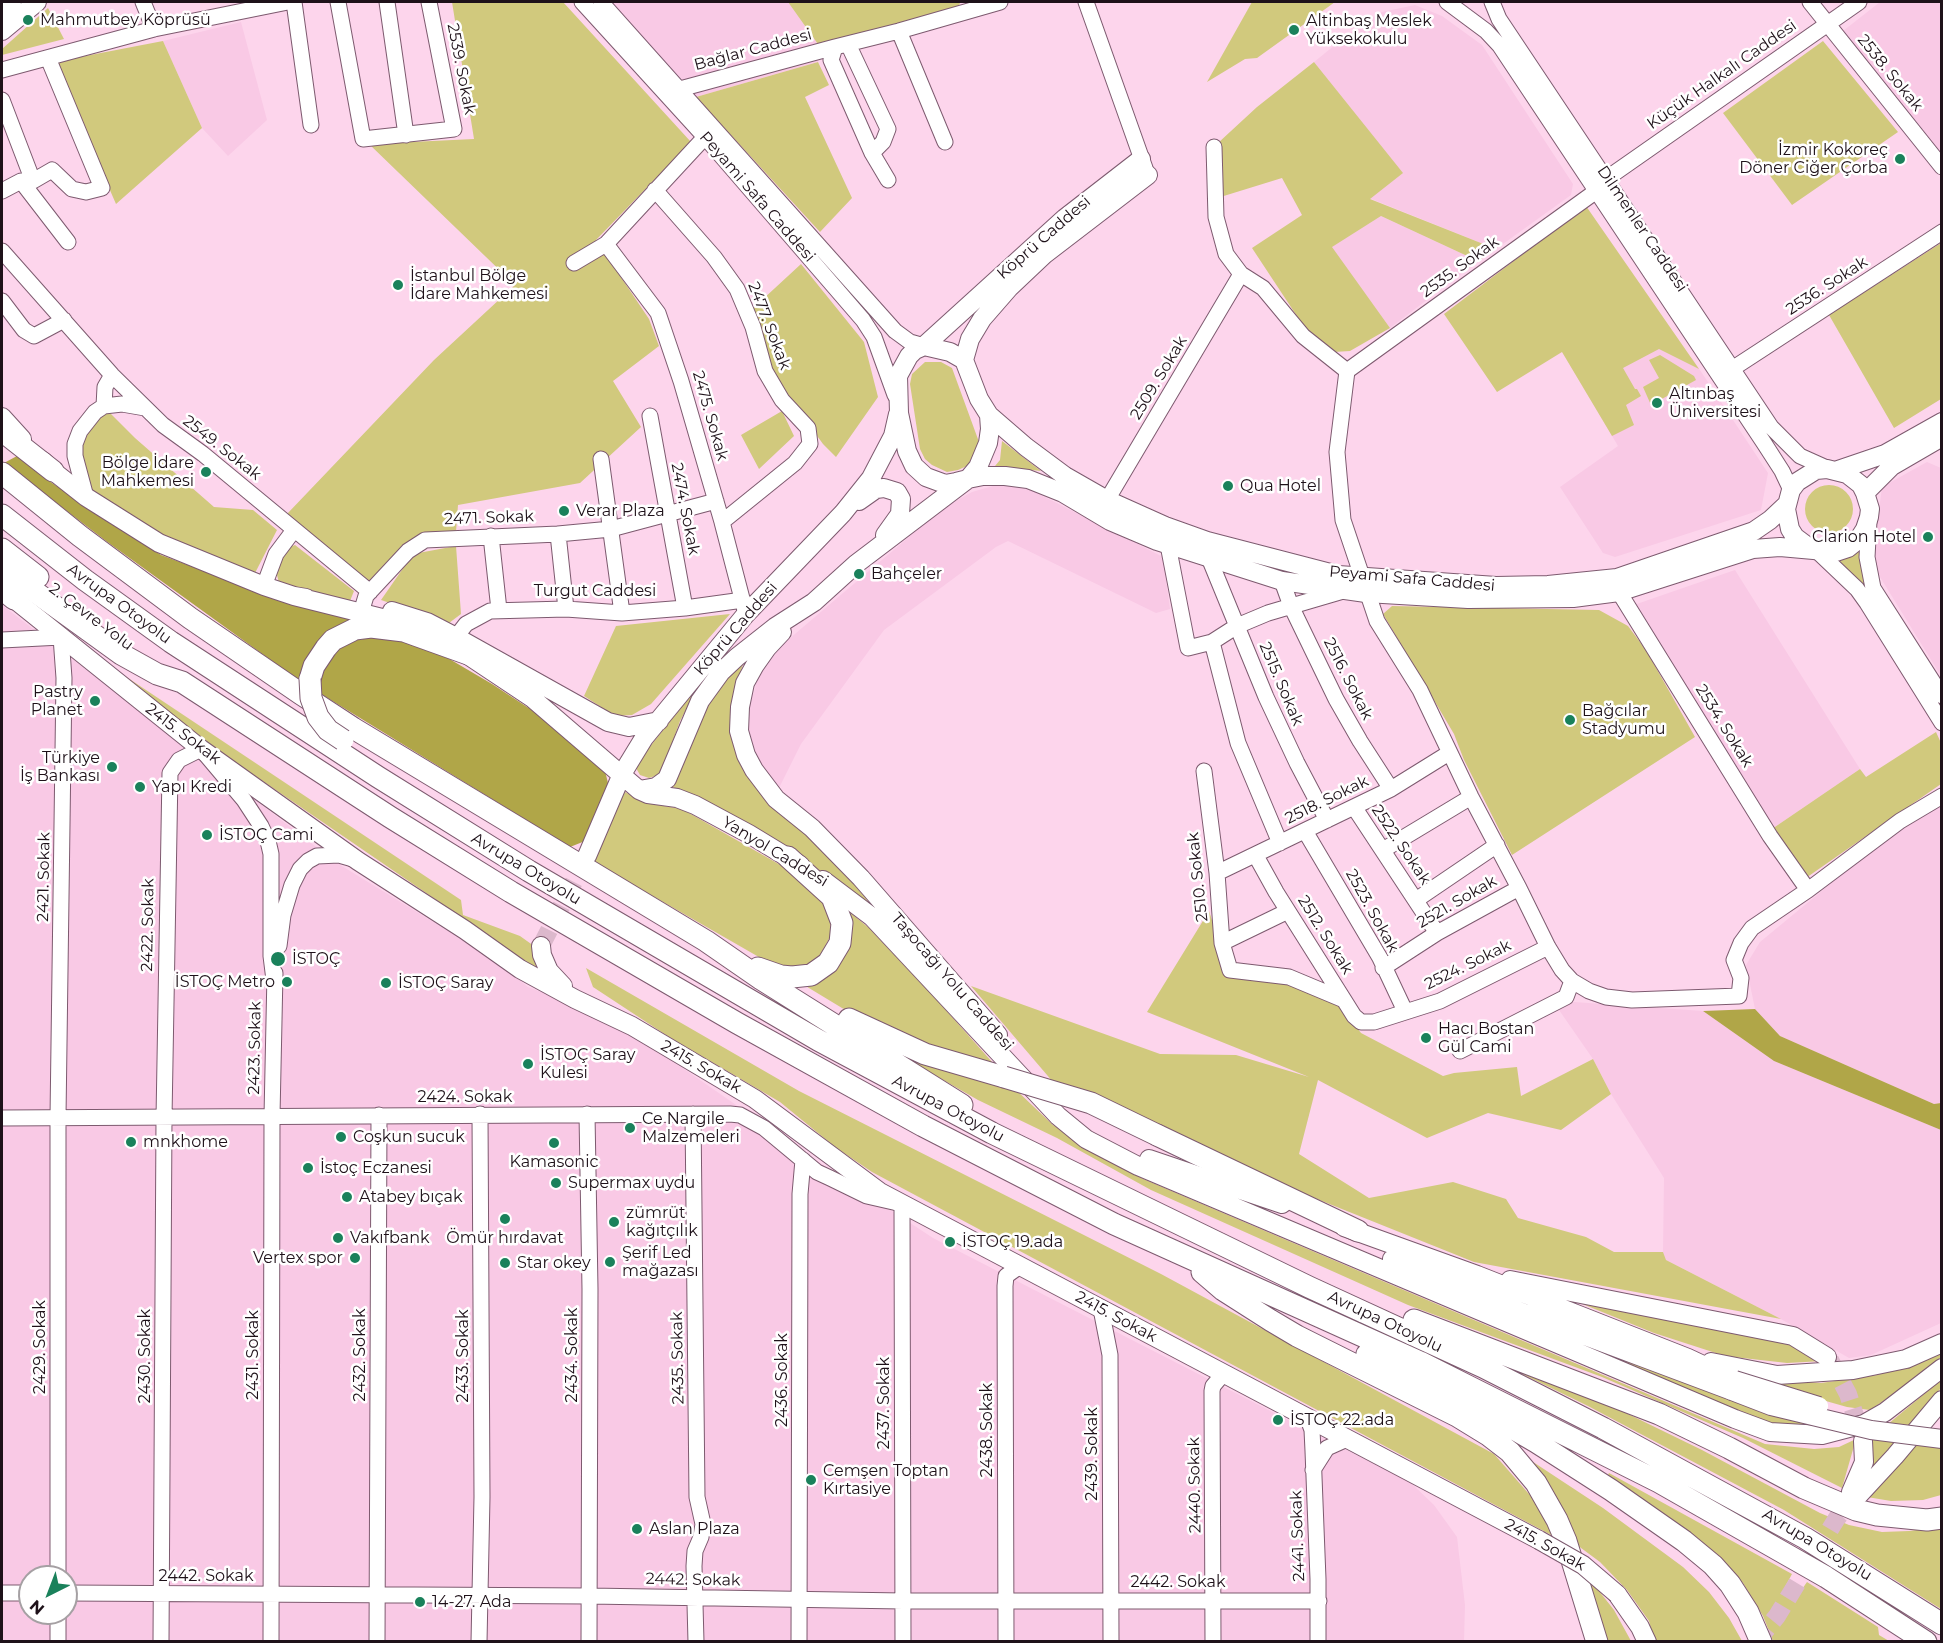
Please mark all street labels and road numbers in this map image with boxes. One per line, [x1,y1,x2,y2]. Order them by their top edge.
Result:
street label: Küçük Halkalı Caddesi [1644,16,1800,134]
street label: 2539. Sokak [443,22,479,116]
street label: Bağlar Caddesi [692,25,814,75]
street label: 2538. Sokak [1853,31,1927,115]
street label: Peyami Safa Caddesi [695,128,819,266]
street label: Dilmenler Caddesi [1593,162,1691,296]
street label: Köprü Caddesi [993,192,1095,284]
street label: 2535. Sokak [1417,232,1503,302]
street label: 2536. Sokak [1783,253,1871,319]
street label: 2477. Sokak [743,279,795,373]
street label: 2509. Sokak [1127,333,1191,423]
street label: 2475. Sokak [688,369,732,463]
street label: 2549. Sokak [179,411,265,485]
street label: 2474. Sokak [667,461,703,557]
street label: 2471. Sokak [444,507,534,529]
street label: Avrupa Otoyolu [63,560,175,648]
street label: Peyami Safa Caddesi [1328,562,1496,596]
street label: Köprü Caddesi [690,578,782,680]
street label: 2. Çevre Yolu [45,579,137,655]
street label: Turgut Caddesi [534,581,656,601]
street label: 2516. Sokak [1319,635,1377,723]
street label: 2515. Sokak [1255,639,1307,729]
street label: 2534. Sokak [1691,681,1757,771]
street label: 2415. Sokak [141,699,225,769]
street label: 2518. Sokak [1282,772,1372,828]
street label: 2522. Sokak [1367,801,1435,889]
street label: Yanyol Caddesi [719,813,831,891]
street label: Avrupa Otoyolu [468,829,584,909]
street label: 2510. Sokak [1184,831,1212,923]
street label: 2421. Sokak [34,832,54,922]
street label: 2523. Sokak [1341,866,1403,956]
street label: 2521. Sokak [1414,871,1500,933]
street label: 2422. Sokak [138,878,158,972]
street label: 2512. Sokak [1293,892,1357,978]
street label: Taşocağı Yolu Caddesi [887,909,1017,1055]
street label: 2524. Sokak [1422,936,1514,994]
street label: 2423. Sokak [245,1001,265,1095]
street label: 2415. Sokak [657,1036,745,1098]
street label: Avrupa Otoyolu [889,1071,1007,1147]
street label: 2424. Sokak [418,1087,512,1107]
street label: 2415. Sokak [1072,1287,1160,1347]
street label: Avrupa Otoyolu [1325,1287,1445,1357]
street label: 2429. Sokak [30,1300,50,1394]
street label: 2432. Sokak [350,1308,370,1402]
street label: 2434. Sokak [562,1308,582,1402]
street label: 2430. Sokak [135,1309,155,1403]
street label: 2431. Sokak [243,1310,263,1400]
street label: 2433. Sokak [453,1310,473,1402]
street label: 2435. Sokak [668,1311,688,1405]
street label: 2436. Sokak [772,1333,792,1427]
street label: 2437. Sokak [874,1357,894,1449]
street label: 2438. Sokak [977,1383,997,1477]
street label: 2439. Sokak [1082,1407,1102,1501]
street label: 2440. Sokak [1185,1437,1205,1533]
street label: 2441. Sokak [1287,1490,1309,1582]
street label: Avrupa Otoyolu [1759,1505,1875,1585]
street label: 2415. Sokak [1501,1515,1589,1575]
street label: 2442. Sokak [159,1566,253,1586]
street label: 2442. Sokak [645,1570,741,1590]
street label: 2442. Sokak [1131,1572,1225,1592]

